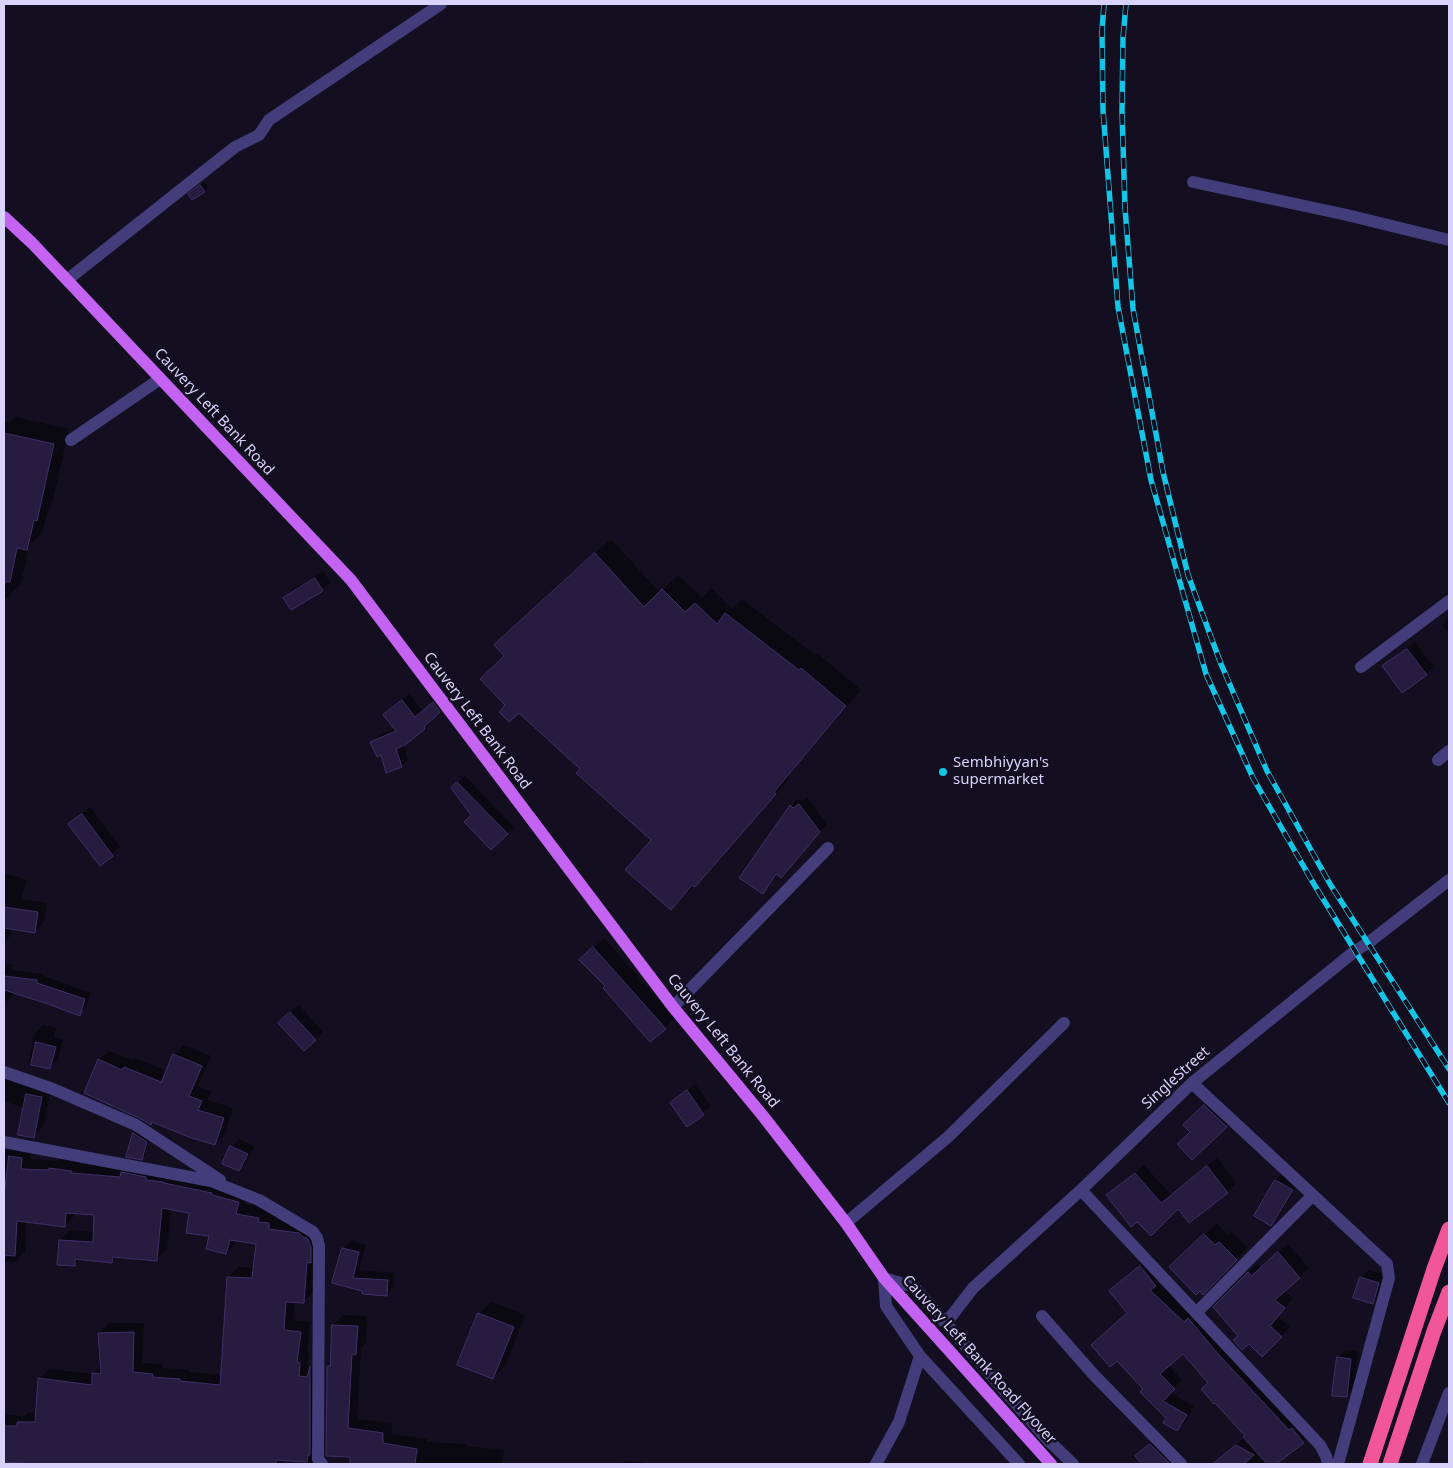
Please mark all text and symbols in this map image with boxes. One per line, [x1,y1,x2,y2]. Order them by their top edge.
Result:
street label: Cauvery Left Bank Road [150,345,278,479]
street label: Cauvery Left Bank Road [420,649,534,793]
place label: Sembhiyyan's supermarket [953,754,1049,789]
marker: Sembhiyyan's supermarket [937,766,949,778]
street label: Cauvery Left Bank Road [663,970,783,1112]
street label: SingleStreet [1138,1043,1214,1113]
street label: Cauvery Left Bank Road Flyover [898,1272,1060,1448]

